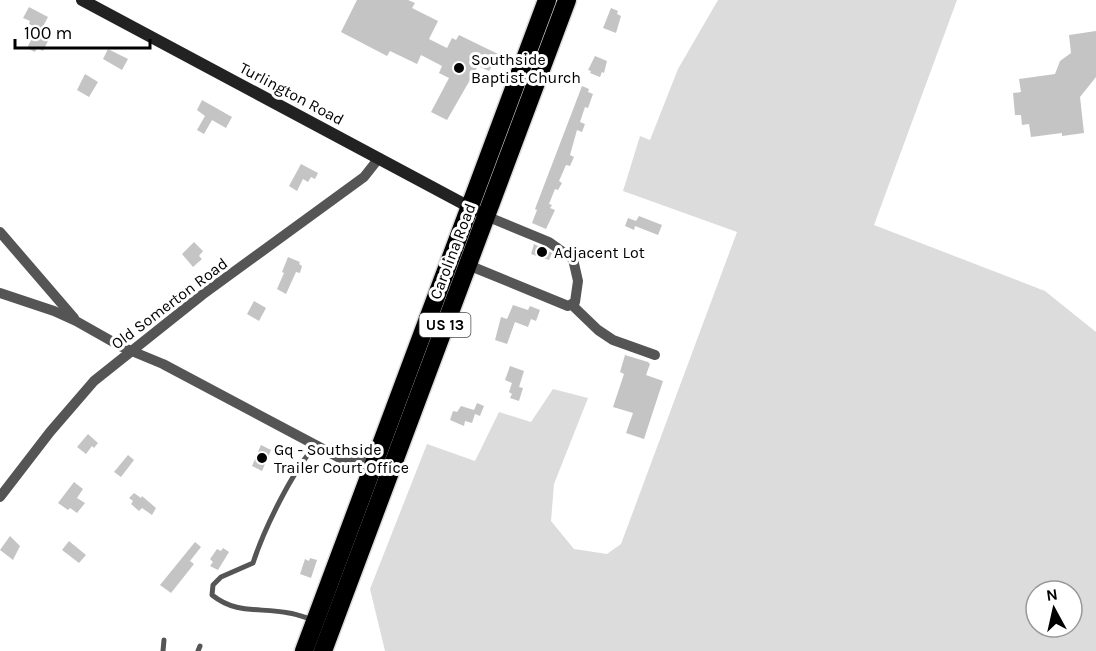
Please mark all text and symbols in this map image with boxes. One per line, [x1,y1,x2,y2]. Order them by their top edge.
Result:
scale bar [15,12,150,50]
text: 100 m [24,22,72,44]
place label: Southside Baptist Church [471,50,581,87]
street label: Turlington Road [236,58,347,129]
marker: Southside Baptist Church [452,61,466,75]
street label: Carolina Road [425,200,480,302]
place label: Adjacent Lot [554,243,645,262]
marker: Adjacent Lot [535,245,549,259]
street label: Old Somerton Road [107,254,231,353]
road number: US 13 [420,313,470,337]
place label: Gq - Southside Trailer Court Office [274,440,409,477]
marker: Gq - Southside Trailer Court Office [255,451,269,465]
north arrow [1024,579,1084,639]
text: N [1045,584,1059,605]

